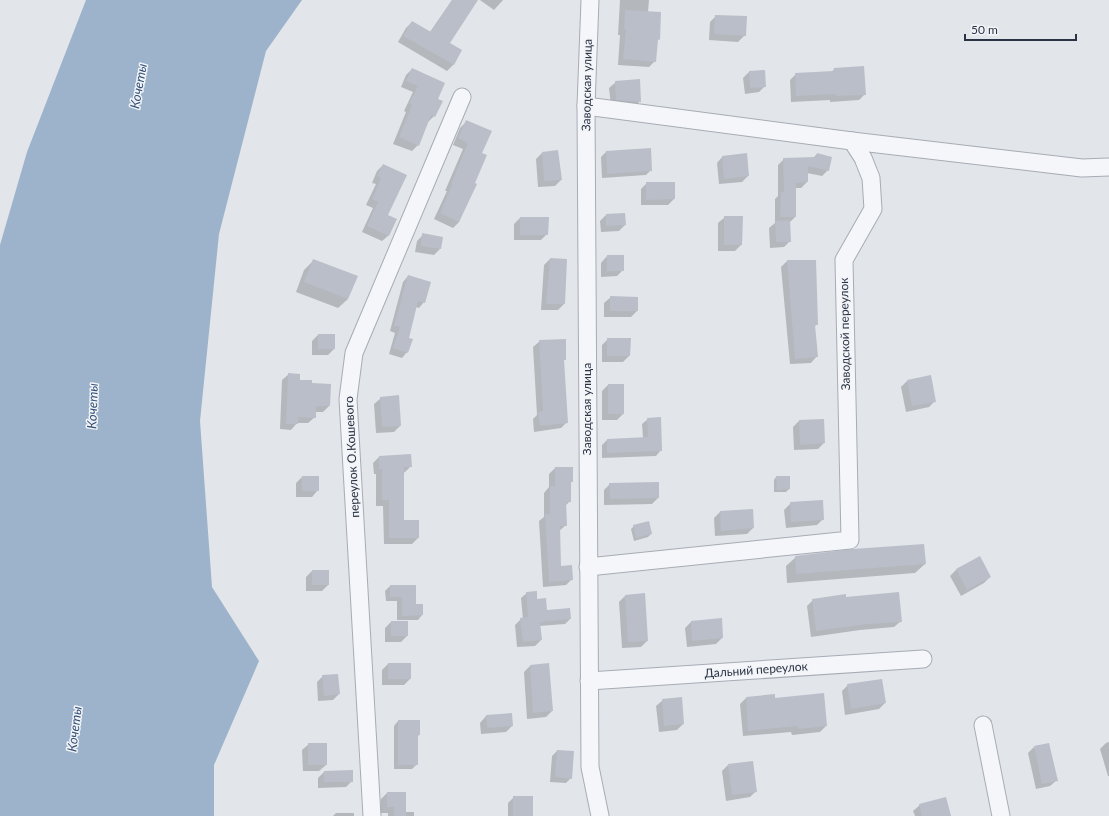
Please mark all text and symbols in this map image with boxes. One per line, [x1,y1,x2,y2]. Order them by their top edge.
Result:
scale bar [965,16,1076,42]
text: 50 m [971,22,998,37]
street label: Заводская улица [578,39,595,131]
water label: Кочеты [126,62,150,110]
street label: Заводской переулок [836,277,853,391]
street label: Заводская улица [579,363,594,455]
water label: Кочеты [83,383,101,429]
street label: переулок О.Кошевого [341,396,362,518]
street label: Дальний переулок [704,658,809,681]
water label: Кочеты [63,705,85,753]

